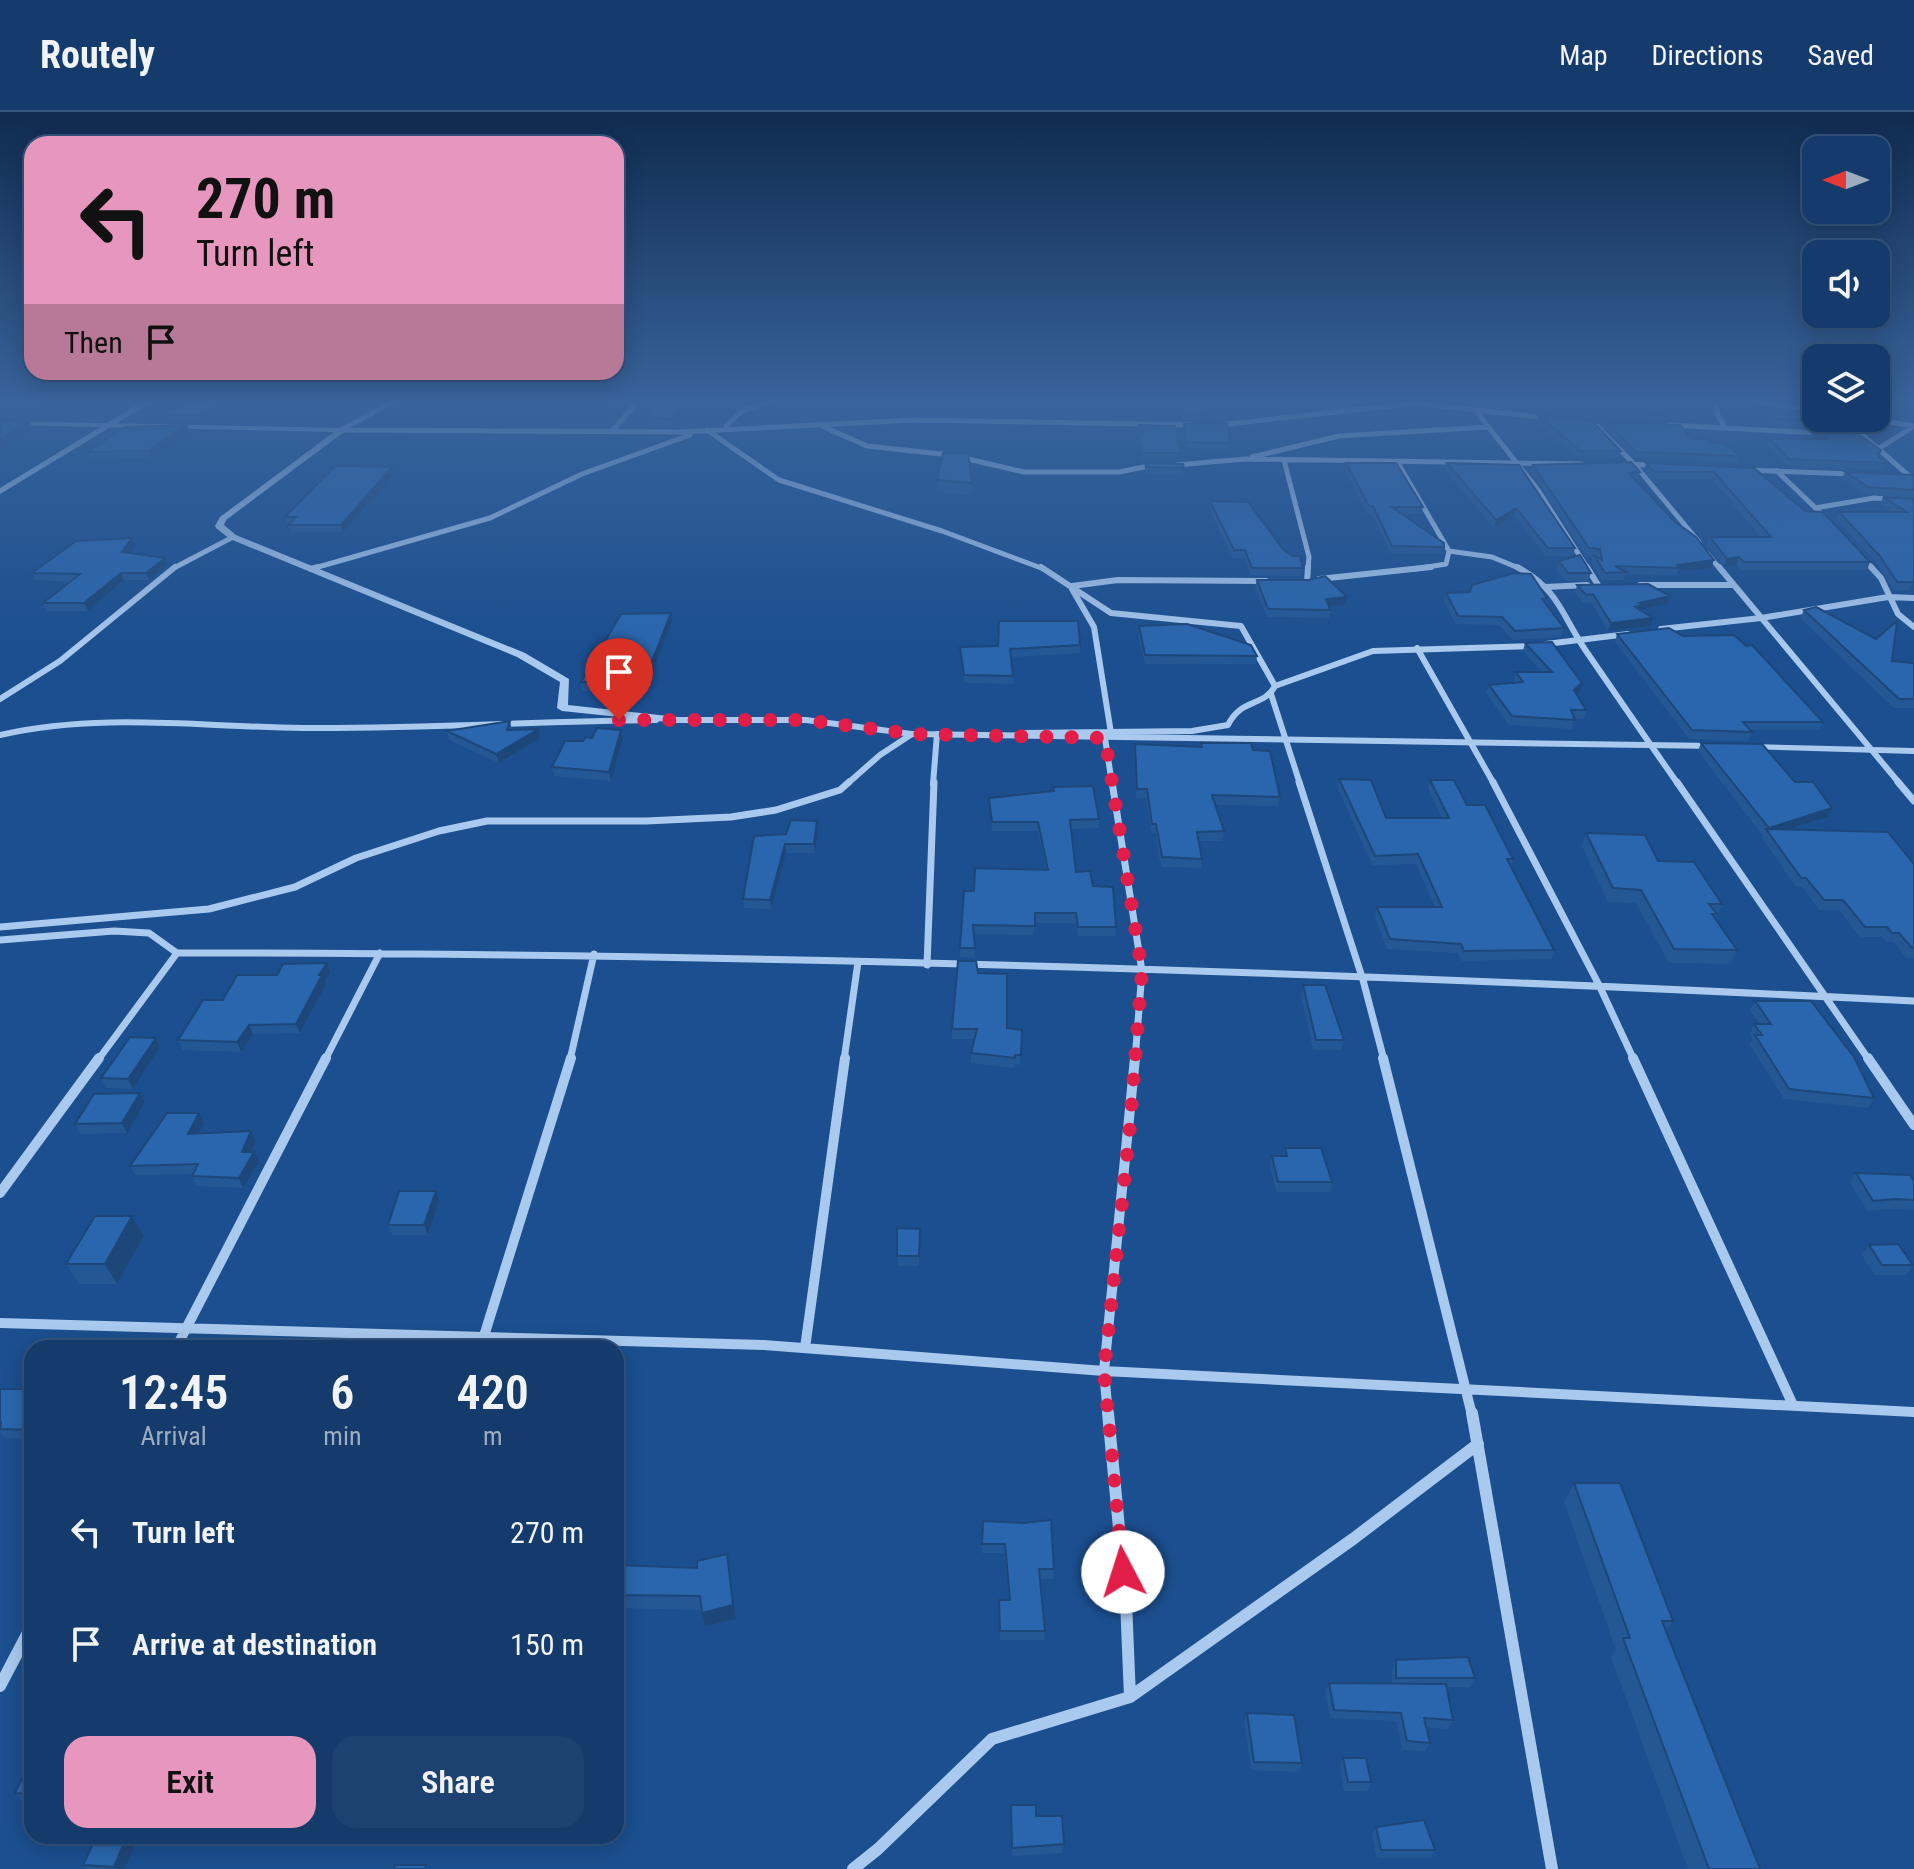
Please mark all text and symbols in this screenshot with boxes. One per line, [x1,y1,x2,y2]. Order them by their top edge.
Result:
text: Routely [40,33,155,77]
text: Map [1559,39,1608,72]
text: Directions [1652,39,1763,72]
text: Saved [1807,39,1874,72]
north arrow [1802,136,1890,224]
map controls [1802,136,1890,432]
text: 270 m [196,166,335,232]
icon: left [64,168,168,272]
text: Turn left [196,233,314,275]
button: sound [1802,240,1890,328]
icon: arrive [139,320,183,364]
text: Then [64,325,123,360]
button: layers [1802,344,1890,432]
pin [585,638,653,720]
icon: arrive [597,650,641,694]
text: 12:45 [119,1364,228,1421]
text: 6 [330,1364,354,1421]
text: 420 [457,1364,529,1421]
text: Arrival [141,1421,207,1451]
text: min [323,1421,361,1451]
text: m [483,1421,503,1451]
icon: left [64,1510,108,1554]
text: Turn left [132,1515,235,1550]
text: 270 m [510,1515,584,1550]
position arrow [1081,1530,1165,1614]
icon: arrive [64,1622,108,1666]
text: Arrive at destination [132,1627,377,1662]
text: 150 m [510,1627,584,1662]
button: Exit [64,1736,316,1828]
button: Share [332,1736,584,1828]

